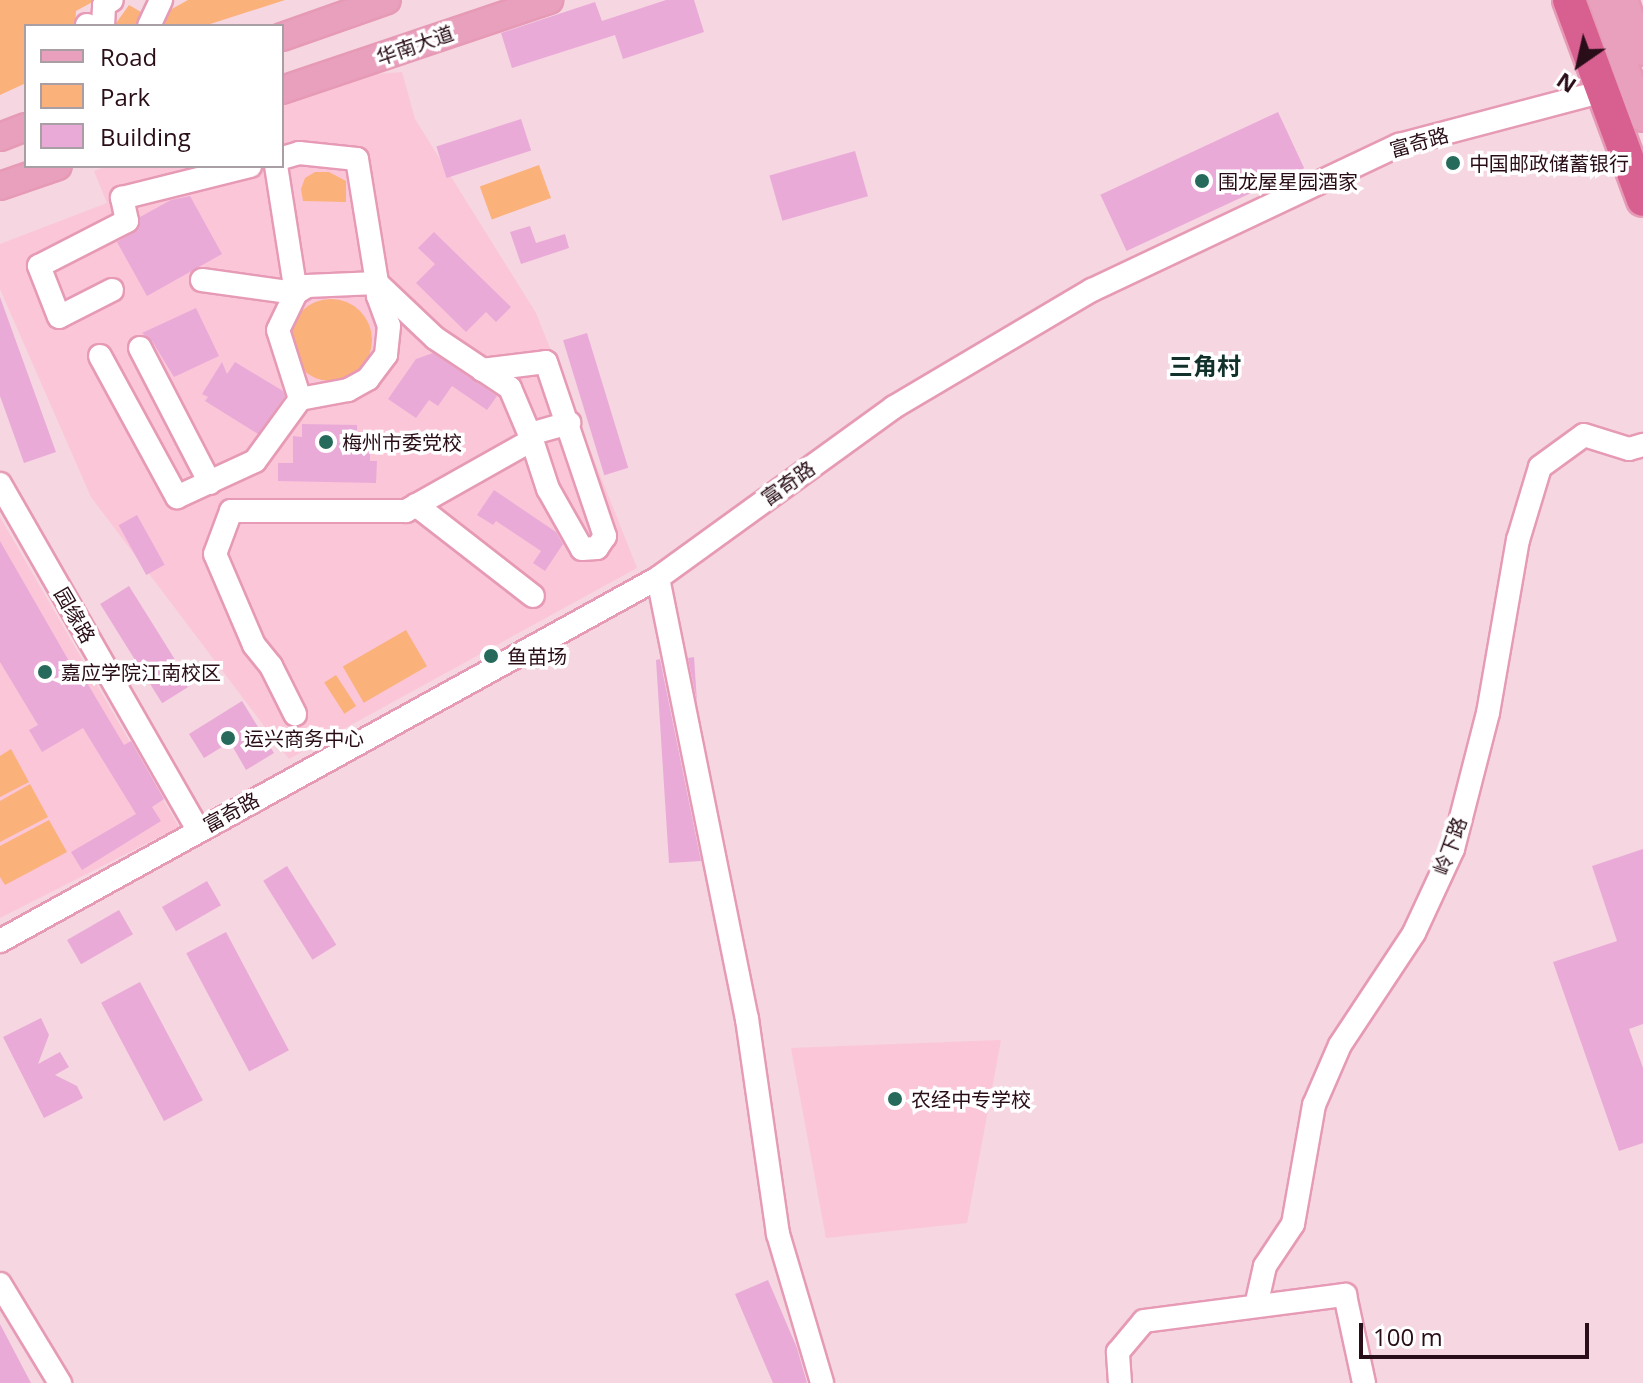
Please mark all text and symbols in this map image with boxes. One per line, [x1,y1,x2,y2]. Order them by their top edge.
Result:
street label: 华南大道 [373,21,457,69]
legend [24,24,284,168]
north arrow [1539,24,1619,104]
text: Road [100,40,157,73]
text: N [1550,66,1581,101]
text: Park [100,80,150,113]
text: Building [100,120,191,153]
street label: 富奇路 [1387,122,1451,162]
place label: 中国邮政储蓄银行 [1469,151,1629,175]
marker: 中国邮政储蓄银行 [1444,154,1462,172]
place label: 围龙屋星园酒家 [1218,169,1358,193]
marker: 围龙屋星园酒家 [1193,172,1211,190]
district label: 三角村 [1169,352,1241,380]
place label: 梅州市委党校 [342,430,462,454]
marker: 梅州市委党校 [317,433,335,451]
street label: 富奇路 [757,456,819,510]
street label: 园缘路 [50,583,100,647]
place label: 鱼苗场 [507,644,567,668]
marker: 鱼苗场 [482,647,500,665]
place label: 嘉应学院江南校区 [61,660,221,684]
marker: 嘉应学院江南校区 [36,663,54,681]
place label: 运兴商务中心 [244,726,364,750]
marker: 运兴商务中心 [219,729,237,747]
street label: 富奇路 [199,787,263,837]
street label: 岭下路 [1428,814,1472,878]
place label: 农经中专学校 [911,1087,1031,1111]
marker: 农经中专学校 [886,1090,904,1108]
scale bar [1363,1307,1593,1357]
text: 100 m [1373,1320,1443,1353]

